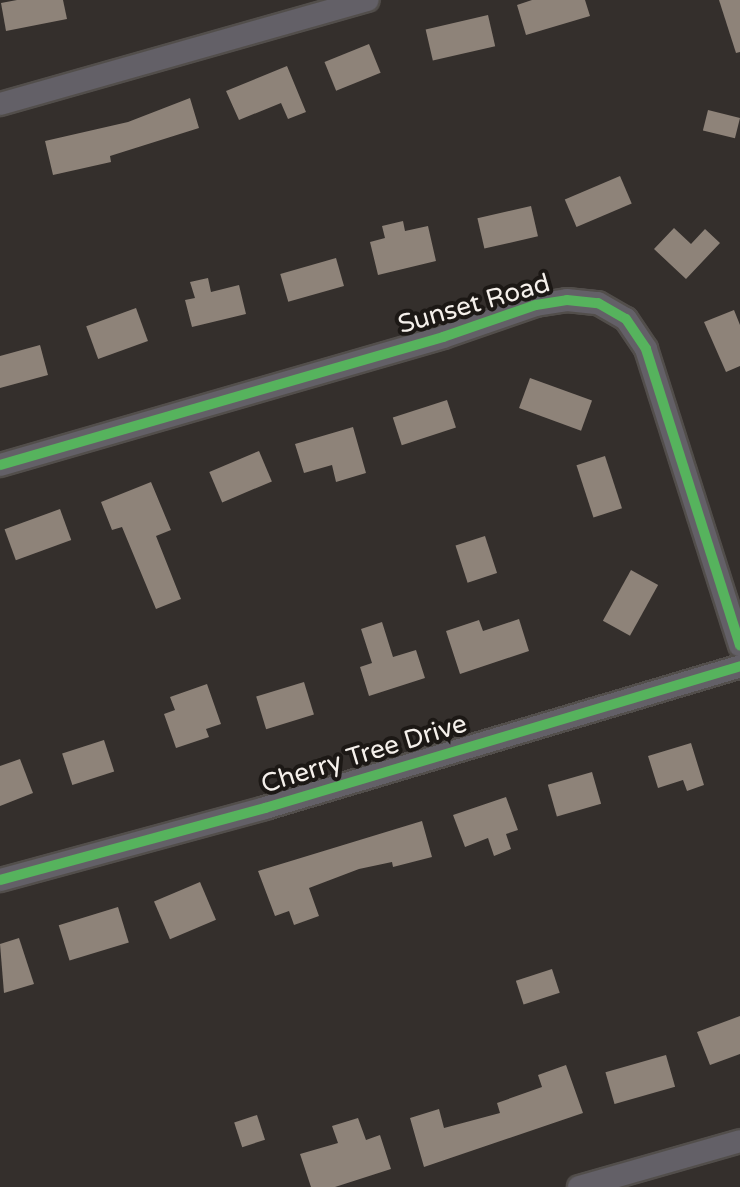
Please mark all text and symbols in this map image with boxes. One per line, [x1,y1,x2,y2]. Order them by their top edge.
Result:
street label: Sunset Road [394,267,554,341]
street label: Cherry Tree Drive [257,708,471,800]

